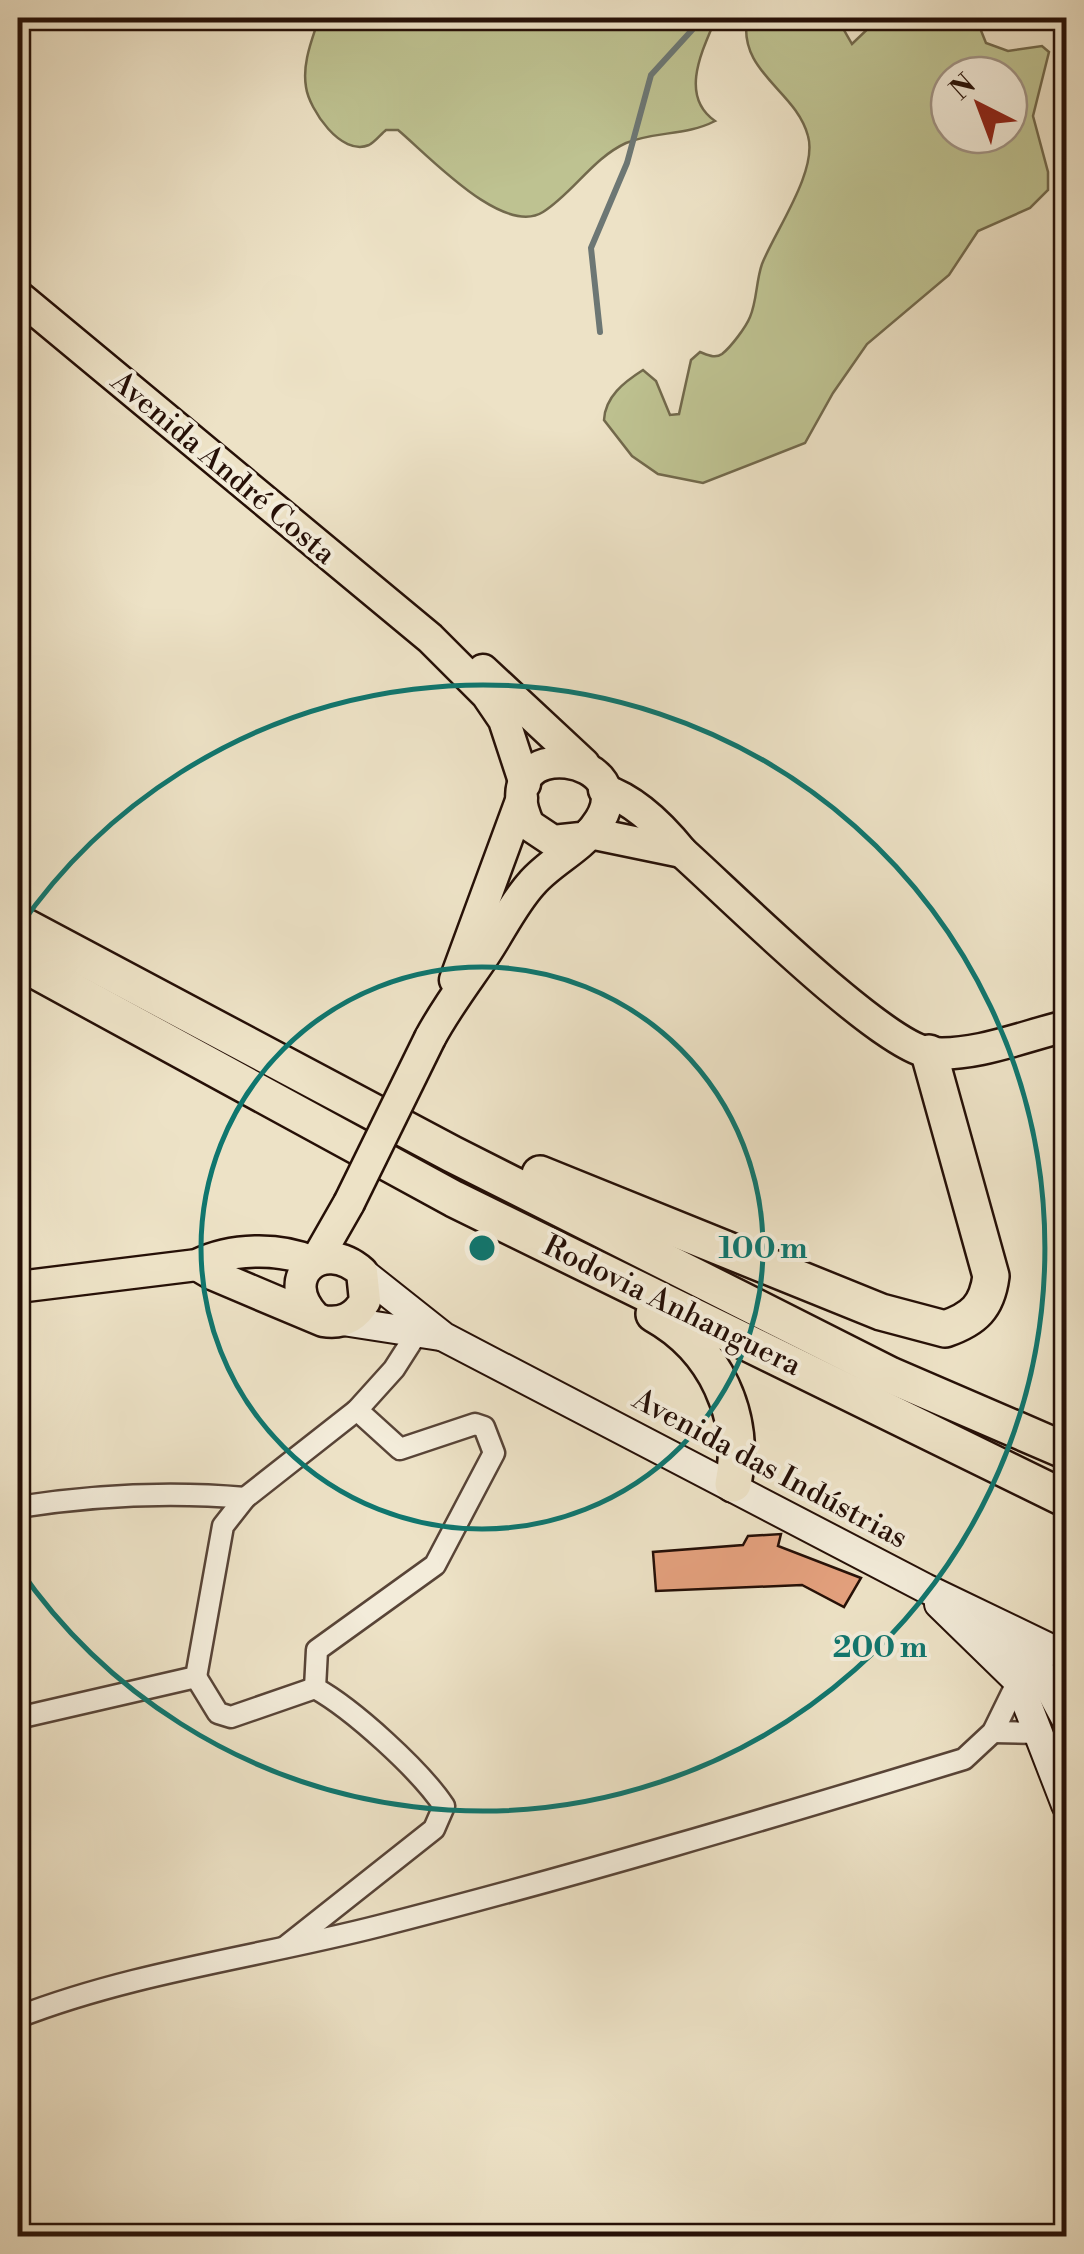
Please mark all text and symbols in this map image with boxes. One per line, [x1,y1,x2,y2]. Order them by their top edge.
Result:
north arrow [929,55,1029,155]
text: N [943,67,983,108]
street label: Avenida André Costa [102,362,344,574]
street label: Rodovia Anhanguera [537,1227,808,1385]
centre of rings [464,1230,500,1266]
text: 100 m [718,1230,808,1268]
street label: Avenida das Indústrias [625,1380,914,1558]
text: 200 m [833,1629,927,1667]

